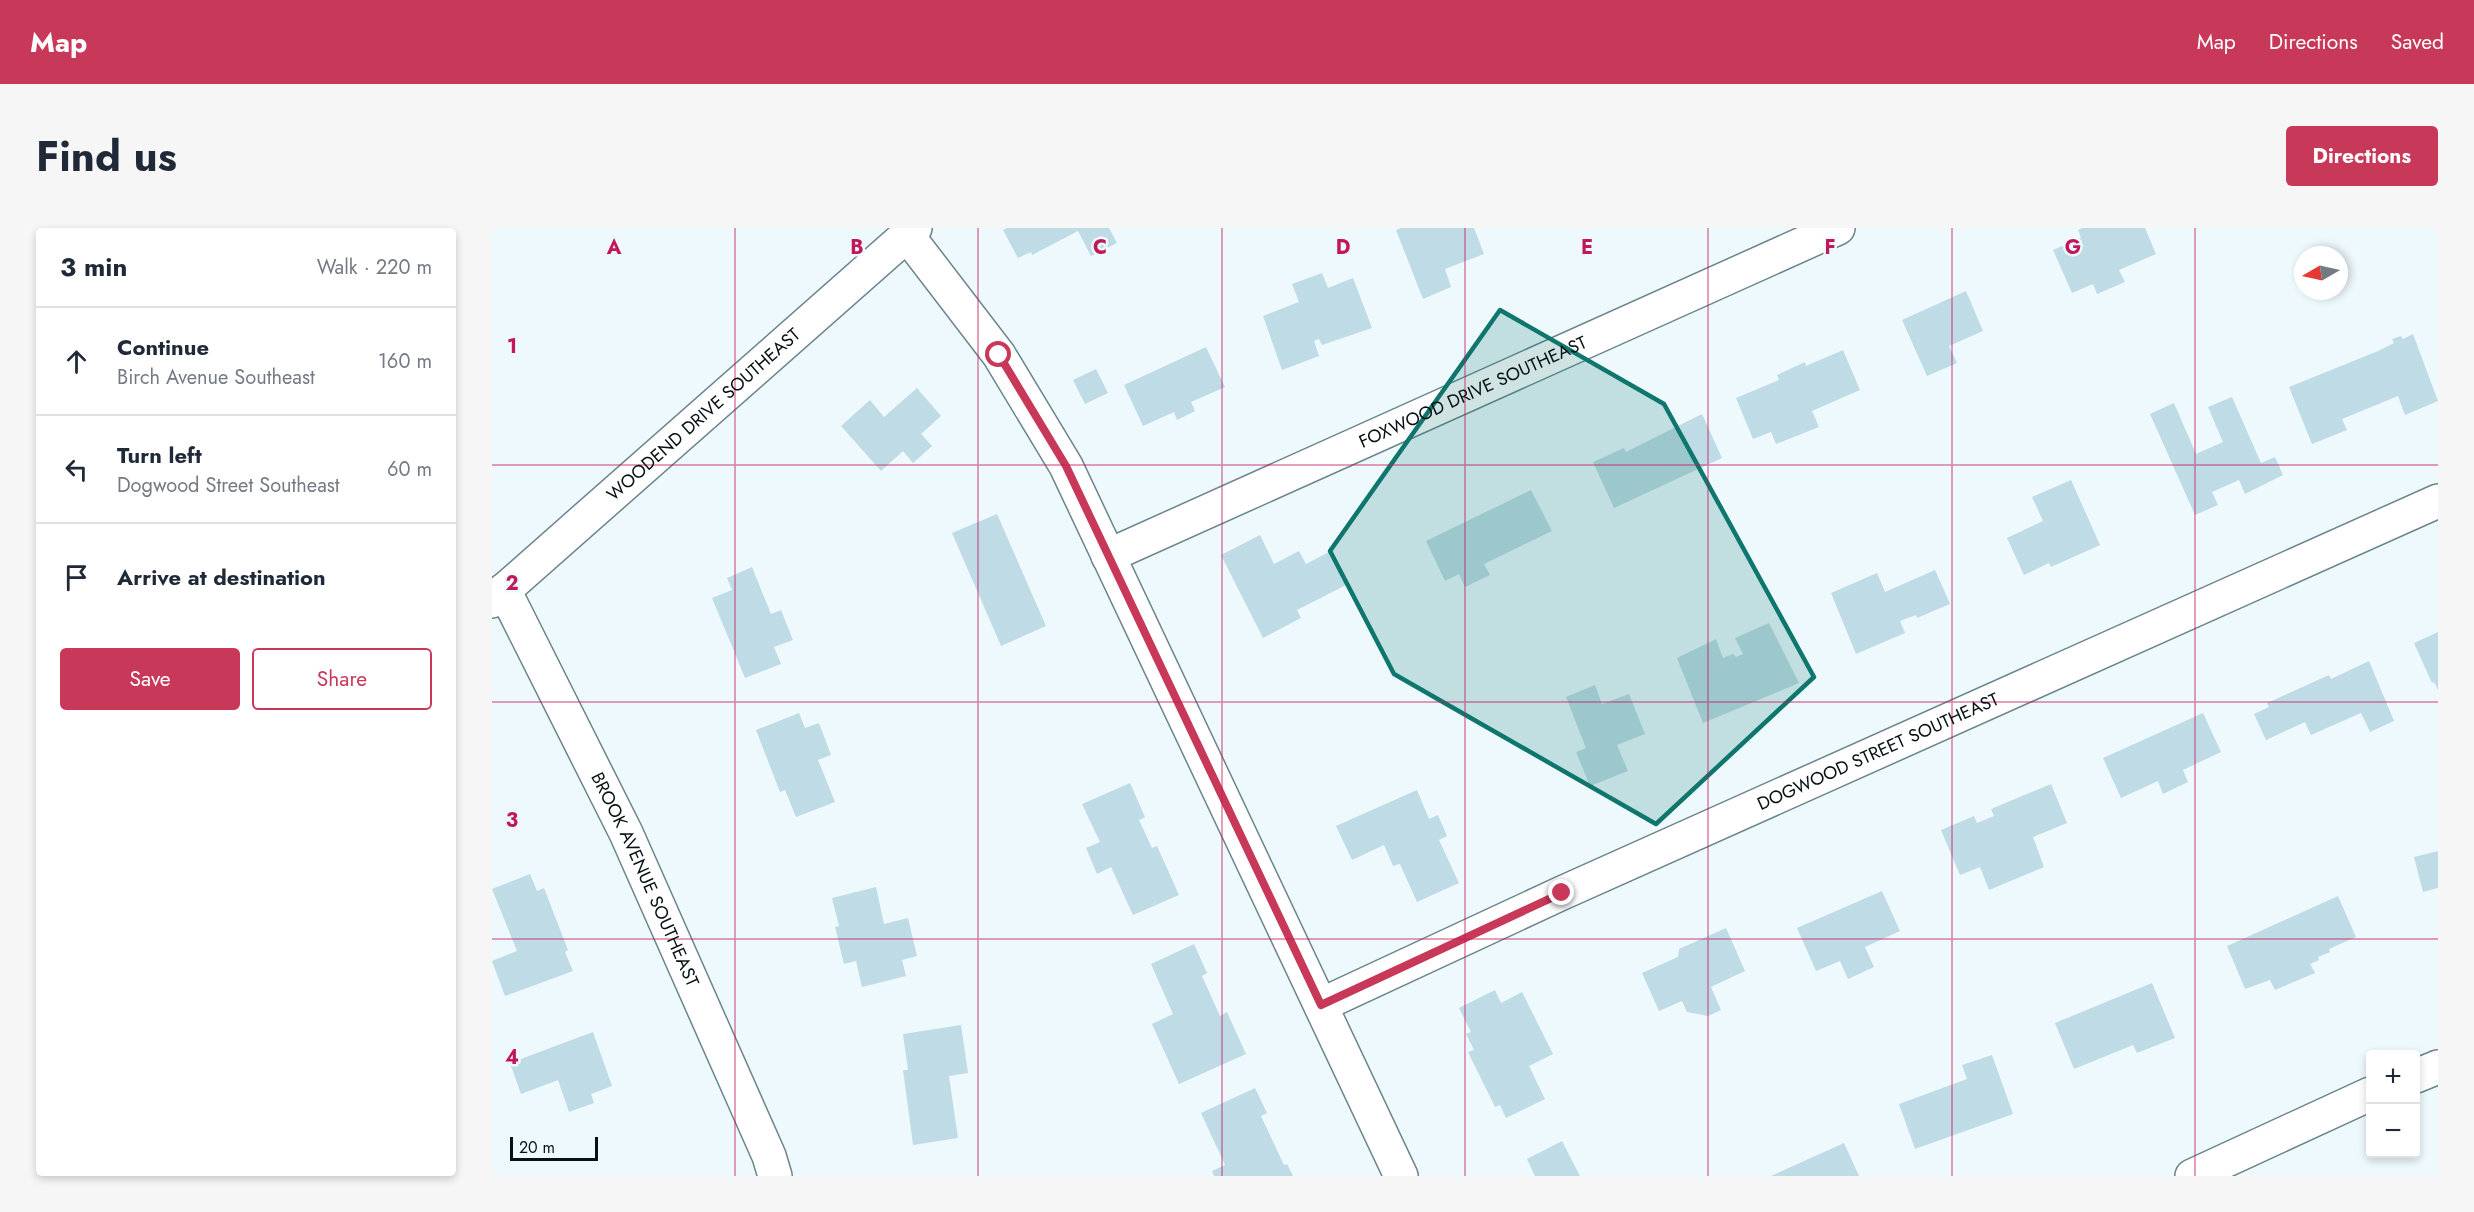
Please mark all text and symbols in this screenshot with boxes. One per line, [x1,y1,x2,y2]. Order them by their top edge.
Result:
text: Map [30,22,87,63]
text: Map [2197,27,2236,57]
text: Directions [2269,27,2358,57]
text: Saved [2391,27,2444,57]
text: Find us [36,126,177,187]
button: Directions [2286,126,2438,186]
text: A [606,233,622,262]
text: B [850,233,864,262]
text: C [1093,233,1107,262]
text: D [1336,233,1350,262]
text: E [1581,233,1593,262]
text: F [1824,233,1836,262]
text: G [2065,233,2081,262]
north arrow [2294,246,2348,300]
text: 3 min [60,248,127,286]
text: Walk · 220 m [317,253,432,282]
street label: WOODEND DRIVE SOUTHEAST [601,322,807,507]
street label: FOXWOOD DRIVE SOUTHEAST [1355,329,1592,455]
text: Continue [117,331,209,363]
text: 1 [507,332,517,361]
route start [985,341,1011,367]
icon: ahead [60,345,93,378]
text: 160 m [378,347,432,376]
text: Birch Avenue Southeast [117,363,315,392]
text: Turn left [117,439,202,471]
icon: left [60,453,93,486]
text: 60 m [387,455,432,484]
text: Dogwood Street Southeast [117,471,340,500]
icon: arrive [60,561,93,594]
text: Arrive at destination [117,561,326,593]
text: 2 [505,569,519,598]
button: Save [60,648,240,710]
button: Share [252,648,432,710]
street label: DOGWOOD STREET SOUTHEAST [1753,686,2004,817]
street label: BROOK AVENUE SOUTHEAST [585,768,706,991]
text: 3 [506,806,518,835]
route end [1548,879,1574,905]
text: 4 [505,1043,519,1072]
map controls [2366,1050,2420,1158]
button: + [2366,1050,2420,1104]
button: − [2366,1104,2420,1158]
scale bar [510,1134,598,1162]
text: 20 m [519,1136,555,1159]

